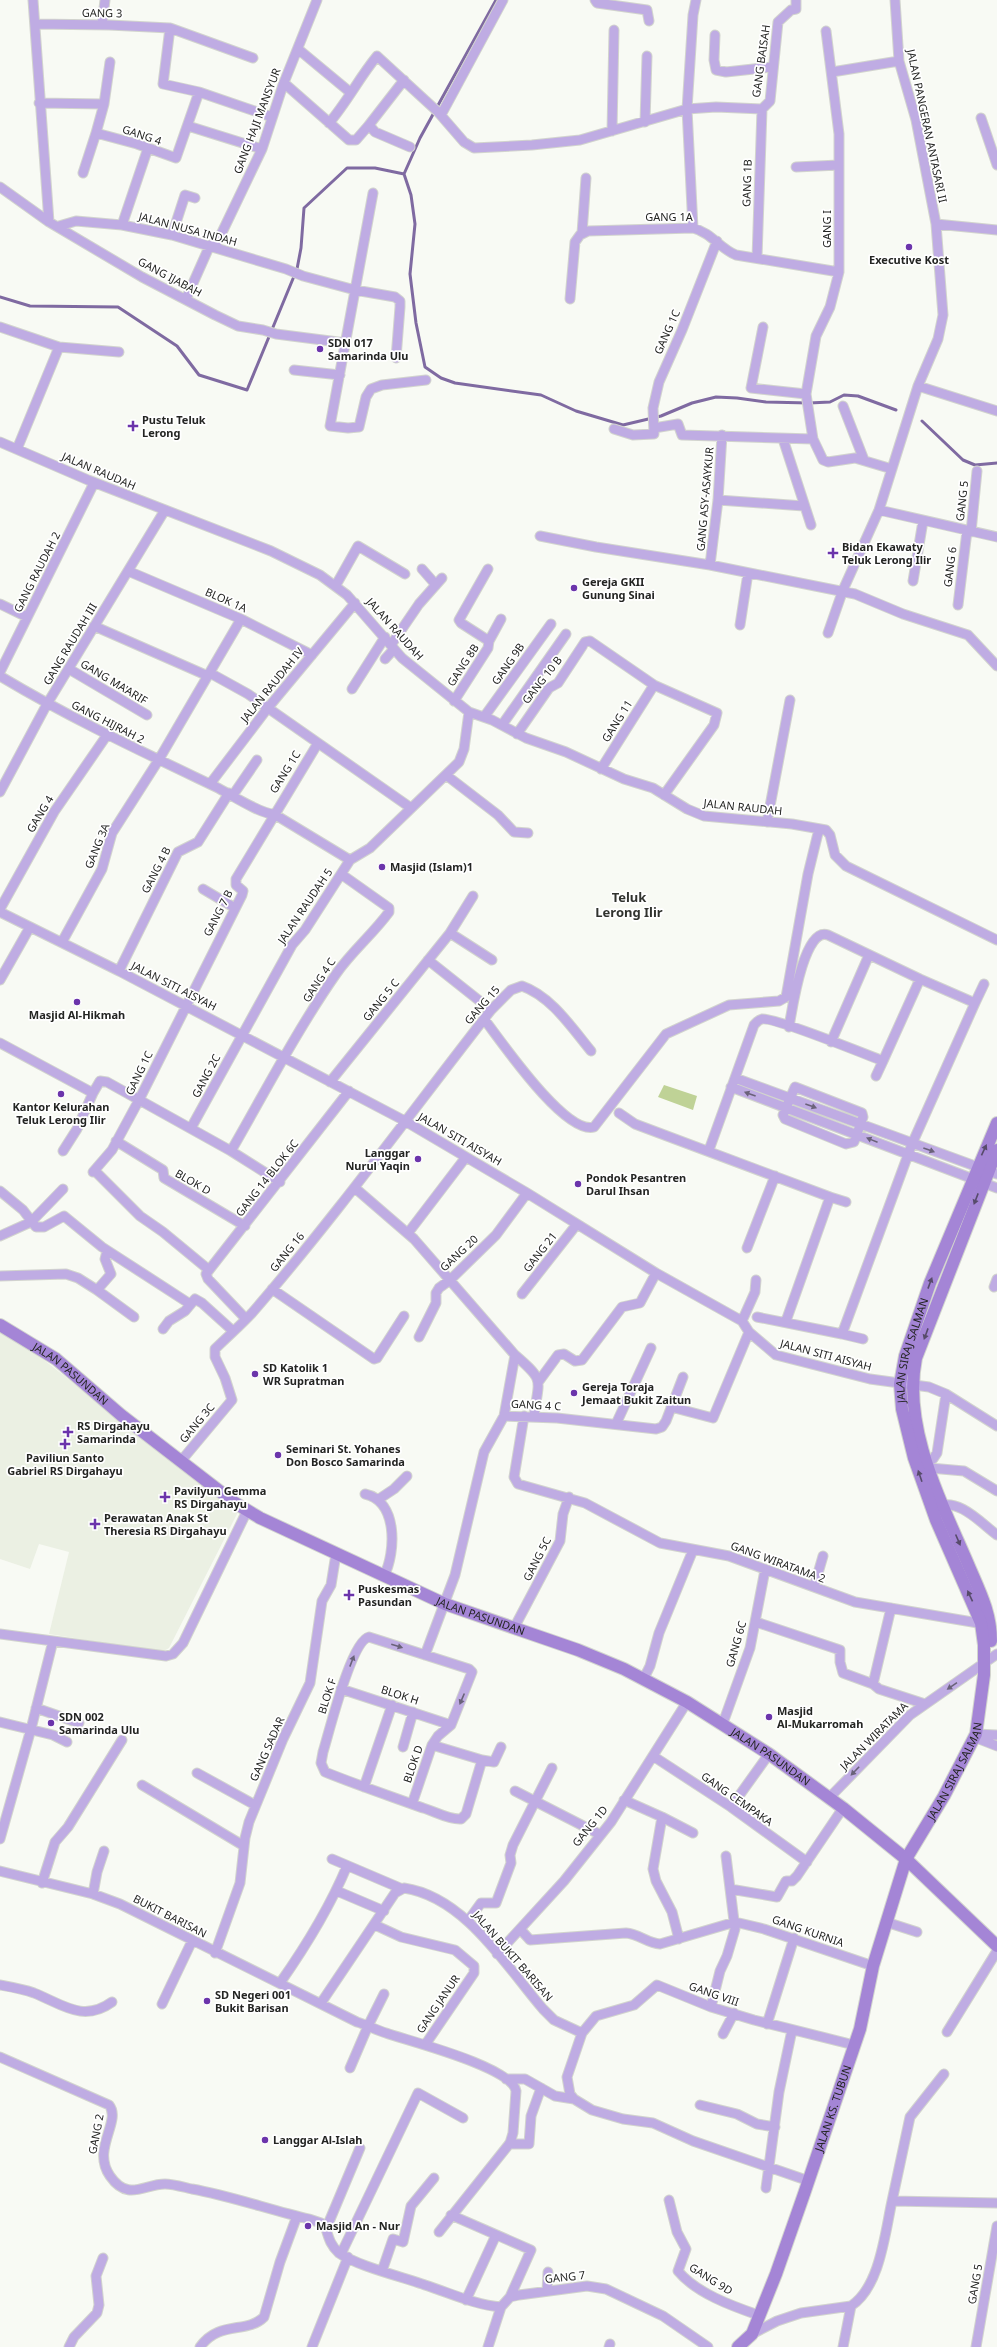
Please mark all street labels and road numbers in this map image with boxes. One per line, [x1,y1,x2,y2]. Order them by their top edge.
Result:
street label: GANG 3 [82,5,122,20]
street label: GANG BAISAH [748,24,773,98]
street label: JALAN PANGERAN ANTASARI II [904,47,951,204]
street label: GANG HAJI MANSYUR [229,66,284,176]
street label: GANG 4 [121,121,164,148]
street label: GANG 1B [738,159,755,207]
street label: JALAN NUSA INDAH [136,208,239,249]
street label: GANG 1A [645,209,694,224]
street label: GANG I [819,210,834,248]
street label: GANG IJABAH [136,253,205,300]
street label: GANG 1C [650,307,683,357]
street label: GANG ASY-ASAYKUR [692,446,717,552]
street label: JALAN RAUDAH [59,448,138,493]
street label: GANG 5 [952,480,971,522]
street label: GANG RAUDAH 2 [10,529,63,615]
street label: GANG 6 [940,546,959,588]
street label: BLOK 1A [203,584,250,616]
street label: JALAN RAUDAH [363,594,427,663]
street label: GANG RAUDAH III [39,600,100,688]
street label: GANG 9B [488,640,527,688]
street label: GANG 8B [443,641,482,689]
street label: JALAN RAUDAH IV [236,644,307,726]
street label: GANG 10 B [518,653,565,707]
street label: GANG MA'ARIF [78,656,151,708]
street label: GANG HIJRAH 2 [69,697,147,746]
street label: GANG 11 [598,697,635,745]
street label: GANG 1C [266,748,304,796]
street label: GANG 4 [23,792,57,835]
street label: JALAN RAUDAH [702,795,783,818]
street label: GANG 3A [81,820,113,871]
street label: GANG 4 B [137,844,174,896]
street label: JALAN RAUDAH 5 [273,865,335,947]
street label: GANG 7 B [199,887,236,939]
street label: GANG 4 C [299,954,339,1005]
street label: JALAN SITI AISYAH [128,957,220,1014]
street label: GANG 5 C [359,975,402,1024]
street label: GANG 15 [461,982,503,1027]
street label: GANG 1C [121,1048,156,1097]
street label: GANG 2C [188,1051,223,1100]
street label: JALAN SITI AISYAH [415,1108,505,1169]
street label: GANG 14 BLOK 6C [232,1136,301,1219]
street label: BLOK D [173,1165,214,1198]
street label: GANG 16 [266,1229,307,1275]
street label: GANG 21 [519,1229,560,1275]
street label: GANG 20 [436,1231,481,1274]
street label: JALAN SIRAJ SALMAN [892,1296,931,1405]
street label: JALAN SITI AISYAH [778,1335,873,1374]
street label: JALAN PASUNDAN [29,1338,112,1408]
street label: GANG 4 C [510,1396,562,1413]
street label: GANG 3C [176,1400,218,1446]
street label: GANG 5C [519,1534,554,1583]
street label: GANG WIRATAMA 2 [729,1537,828,1586]
street label: JALAN PASUNDAN [433,1593,527,1638]
street label: GANG 6C [722,1619,749,1669]
street label: BLOK F [314,1676,339,1716]
street label: BLOK H [379,1681,421,1708]
street label: JALAN WIRATAMA [836,1698,912,1774]
street label: GANG SADAR [246,1714,287,1783]
street label: JALAN SIRAJ SALMAN [923,1721,985,1823]
street label: JALAN PASUNDAN [728,1723,814,1789]
street label: BLOK D [399,1743,426,1785]
street label: GANG CEMPAKA [698,1768,777,1829]
street label: GANG 1D [568,1802,611,1849]
street label: BUKIT BARISAN [131,1891,210,1941]
street label: JALAN BUKIT BARISAN [469,1907,557,2004]
street label: GANG KURNIA [770,1911,847,1950]
street label: GANG JANUR [412,1971,463,2036]
street label: GANG VIII [687,1978,741,2009]
street label: JALAN KS. TUBUN [811,2063,854,2154]
street label: GANG 2 [84,2113,107,2155]
street label: GANG 9D [687,2259,736,2298]
street label: GANG 5 [964,2263,985,2305]
street label: GANG 7 [544,2267,586,2286]

